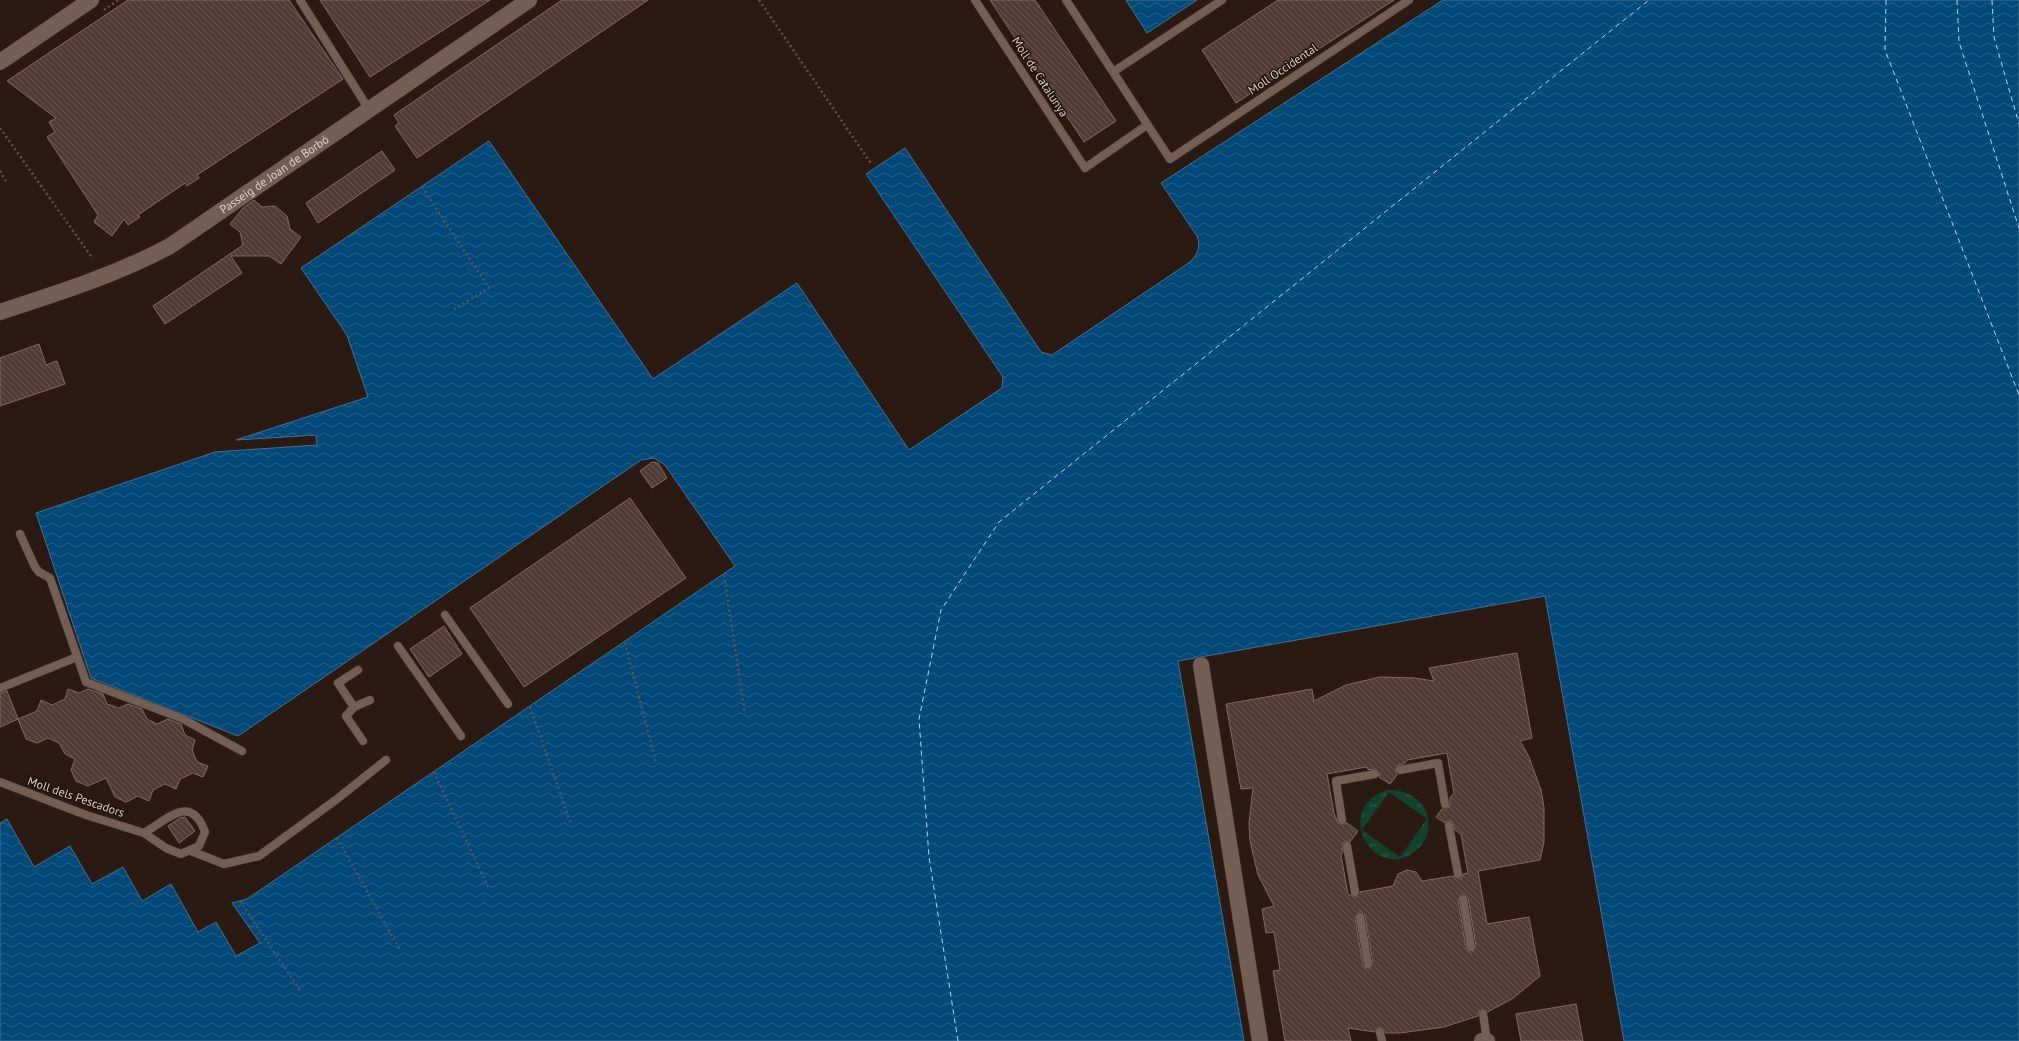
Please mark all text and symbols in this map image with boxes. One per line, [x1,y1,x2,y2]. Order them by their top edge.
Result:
street label: Moll de Catalunya [1009,34,1072,120]
street label: Moll Occidental [1245,40,1321,97]
street label: Passeig de Joan de Borbó [216,131,331,217]
street label: Moll dels Pescadors [26,773,126,820]

